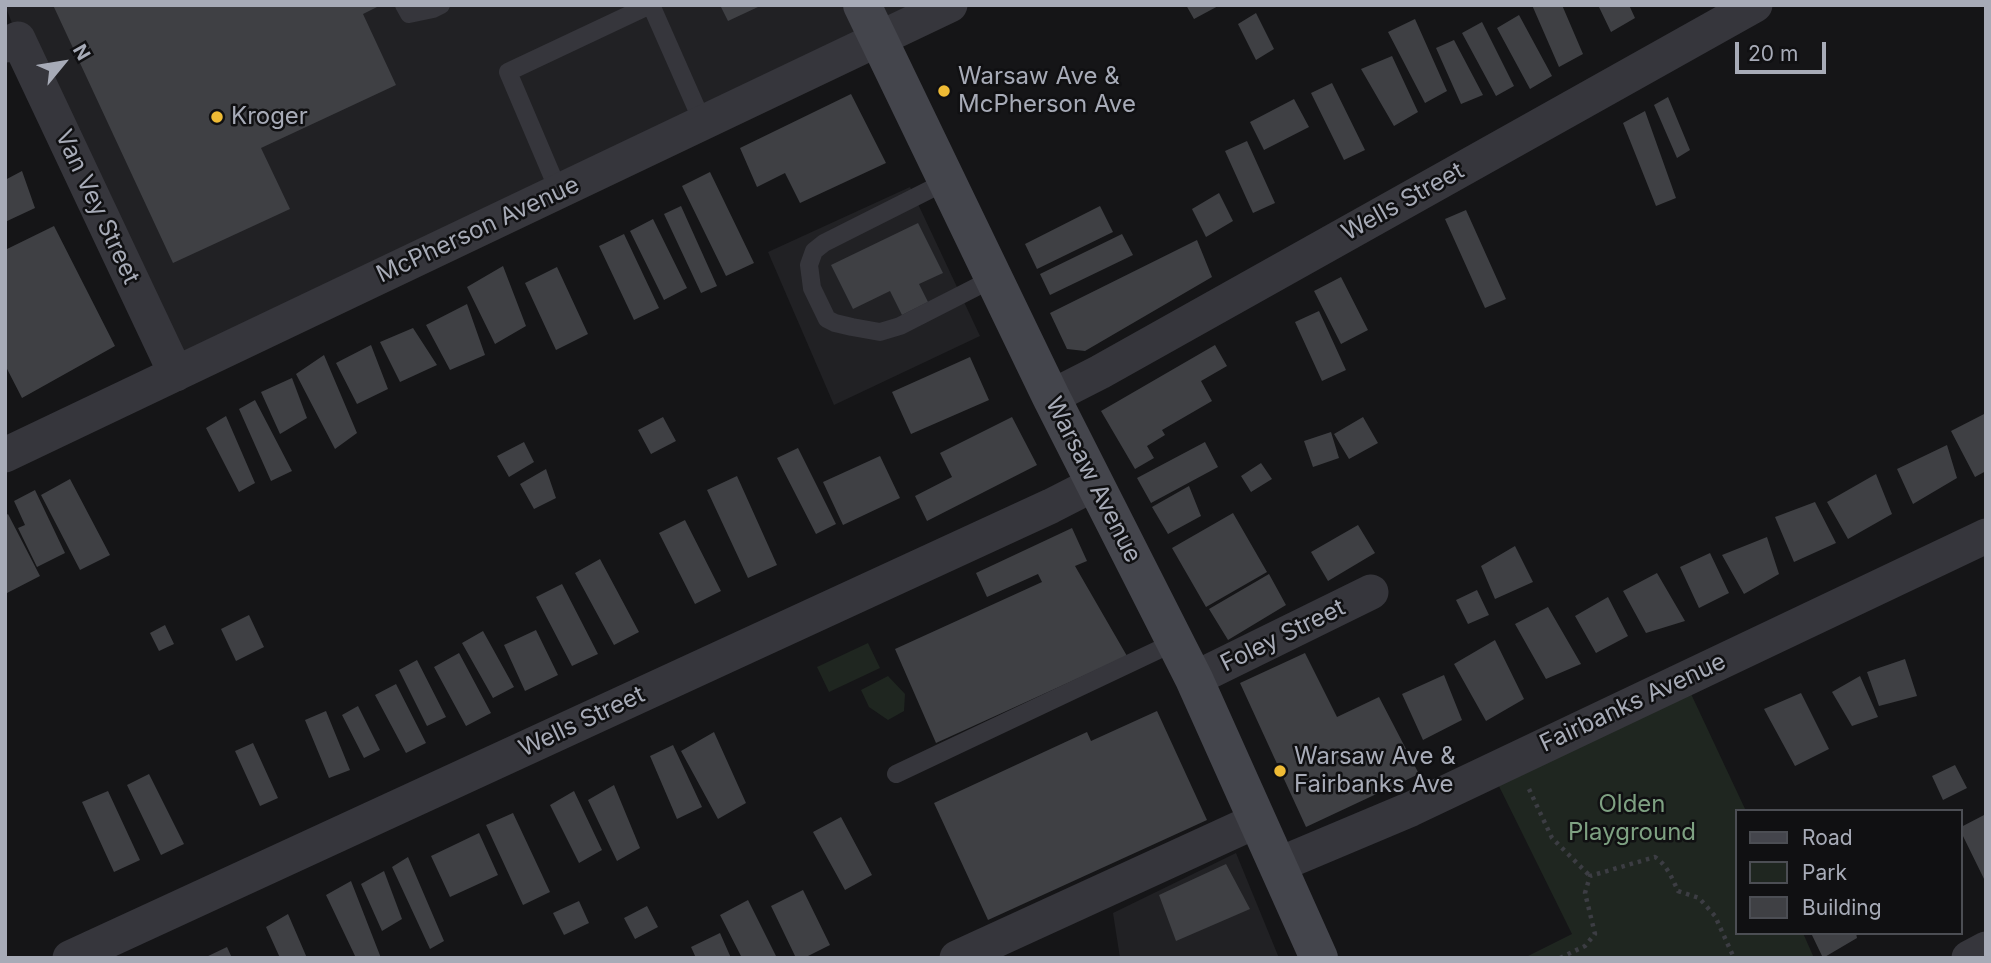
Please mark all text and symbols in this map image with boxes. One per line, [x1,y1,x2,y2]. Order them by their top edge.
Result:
north arrow [28,28,98,98]
scale bar [1739,28,1830,72]
text: N [68,40,95,64]
text: 20 m [1748,41,1798,66]
place label: Warsaw Ave & McPherson Ave [958,63,1136,119]
marker: Warsaw Ave & McPherson Ave [936,83,952,99]
place label: Kroger [231,103,308,131]
marker: Kroger [209,109,225,125]
street label: Van Vey Street [49,125,145,289]
street label: Wells Street [1337,157,1469,247]
street label: McPherson Avenue [372,170,584,290]
street label: Warsaw Avenue [1039,392,1147,568]
street label: Foley Street [1216,593,1350,679]
street label: Fairbanks Avenue [1535,647,1731,759]
street label: Wells Street [515,680,649,764]
place label: Warsaw Ave & Fairbanks Ave [1294,743,1456,799]
marker: Warsaw Ave & Fairbanks Ave [1272,763,1288,779]
park label: Olden Playground [1568,791,1696,847]
legend [1736,809,1963,935]
text: Road [1802,825,1853,850]
text: Park [1802,860,1847,885]
text: Building [1802,895,1882,920]

